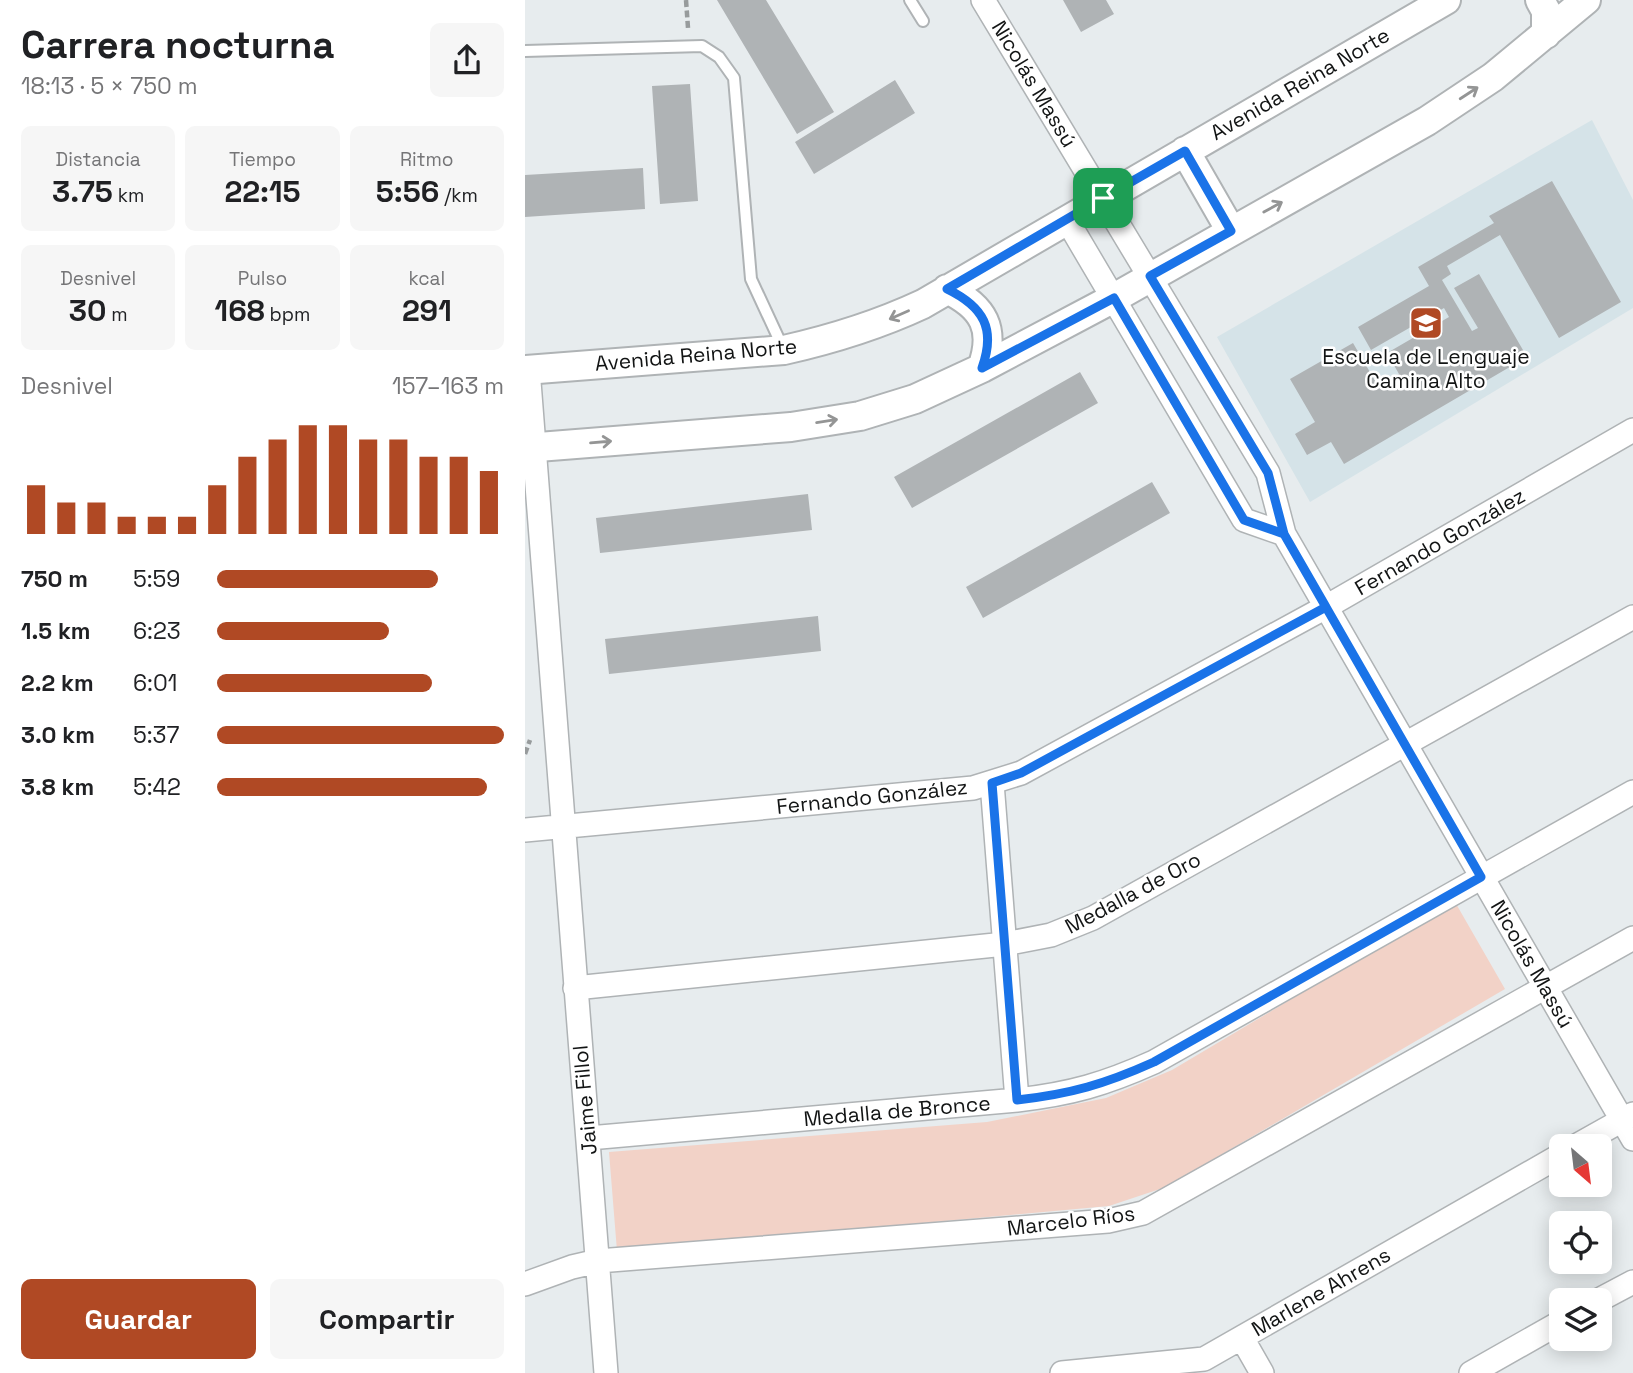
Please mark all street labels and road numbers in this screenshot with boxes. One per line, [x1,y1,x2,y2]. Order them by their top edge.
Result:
street label: Nicolás Massú [986,15,1083,152]
street label: Avenida Reina Norte [1205,21,1394,146]
street label: Avenida Reina Norte [594,332,798,377]
street label: Fernando González [1350,482,1530,601]
street label: Fernando González [775,773,969,820]
street label: Medalla de Oro [1060,845,1205,940]
street label: Nicolás Massú [1485,895,1580,1033]
street label: Jaime Fillol [566,1044,603,1156]
street label: Medalla de Bronce [802,1089,992,1132]
street label: Marcelo Ríos [1005,1199,1136,1242]
street label: Marlene Ahrens [1246,1241,1395,1342]

